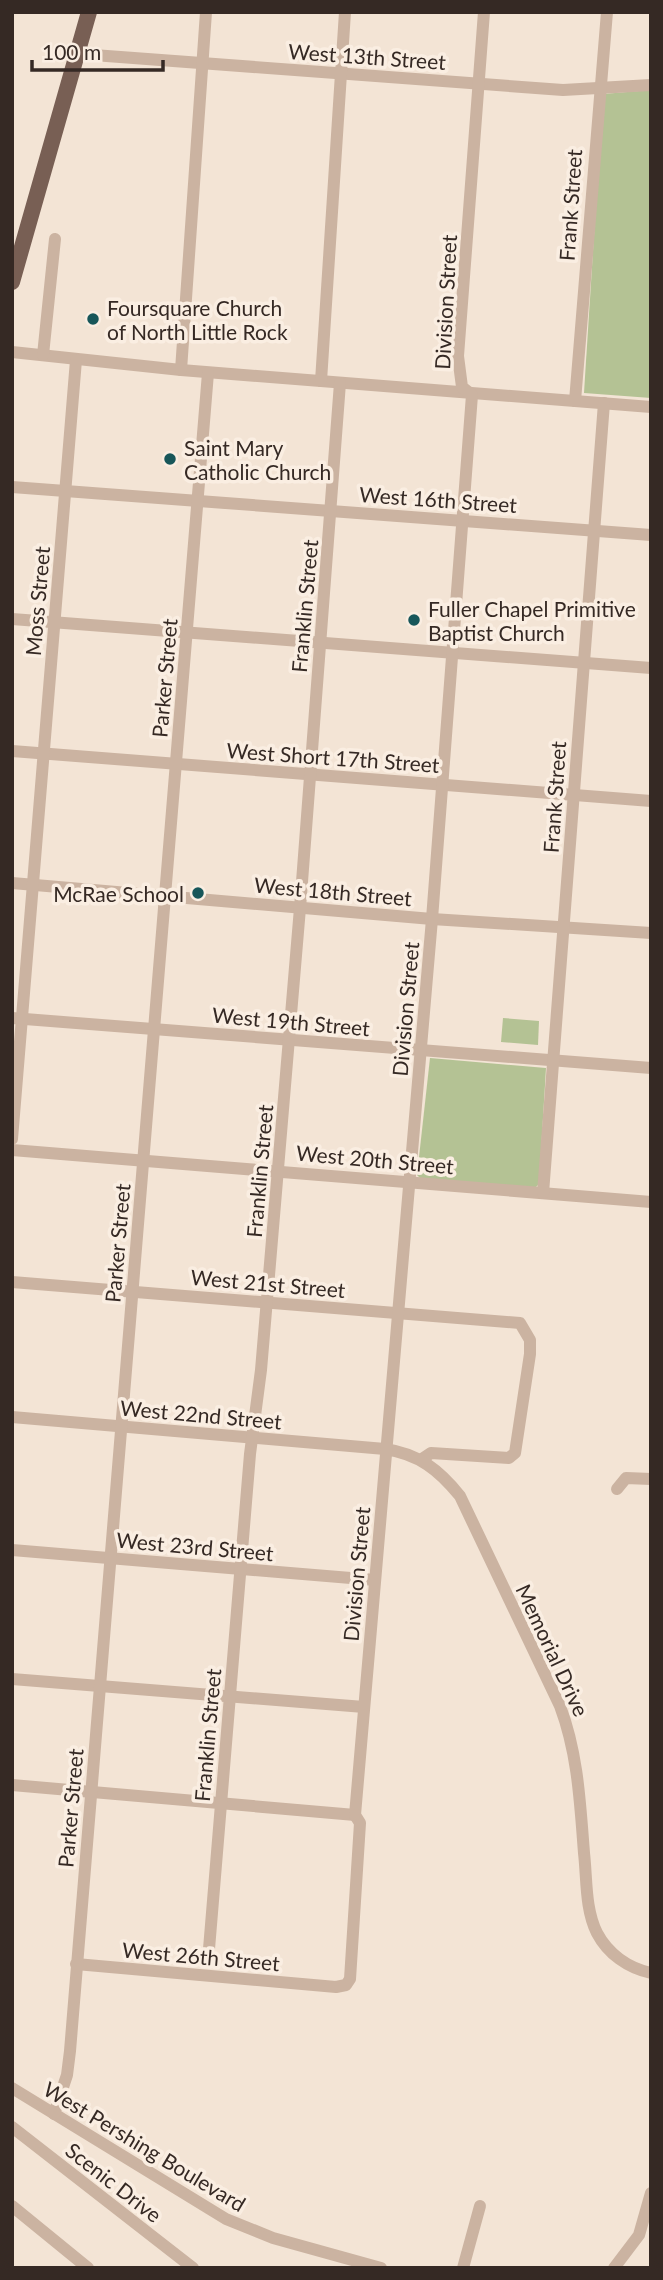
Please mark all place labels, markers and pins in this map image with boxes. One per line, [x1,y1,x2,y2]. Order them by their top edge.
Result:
place label: Foursquare Church of North Little Rock [107,295,288,344]
marker: Foursquare Church of North Little Rock [85,311,101,327]
place label: Saint Mary Catholic Church [184,435,331,484]
marker: Saint Mary Catholic Church [162,451,178,467]
place label: Fuller Chapel Primitive Baptist Church [428,596,636,645]
marker: Fuller Chapel Primitive Baptist Church [406,612,422,628]
place label: McRae School [53,881,184,906]
marker: McRae School [190,885,206,901]

